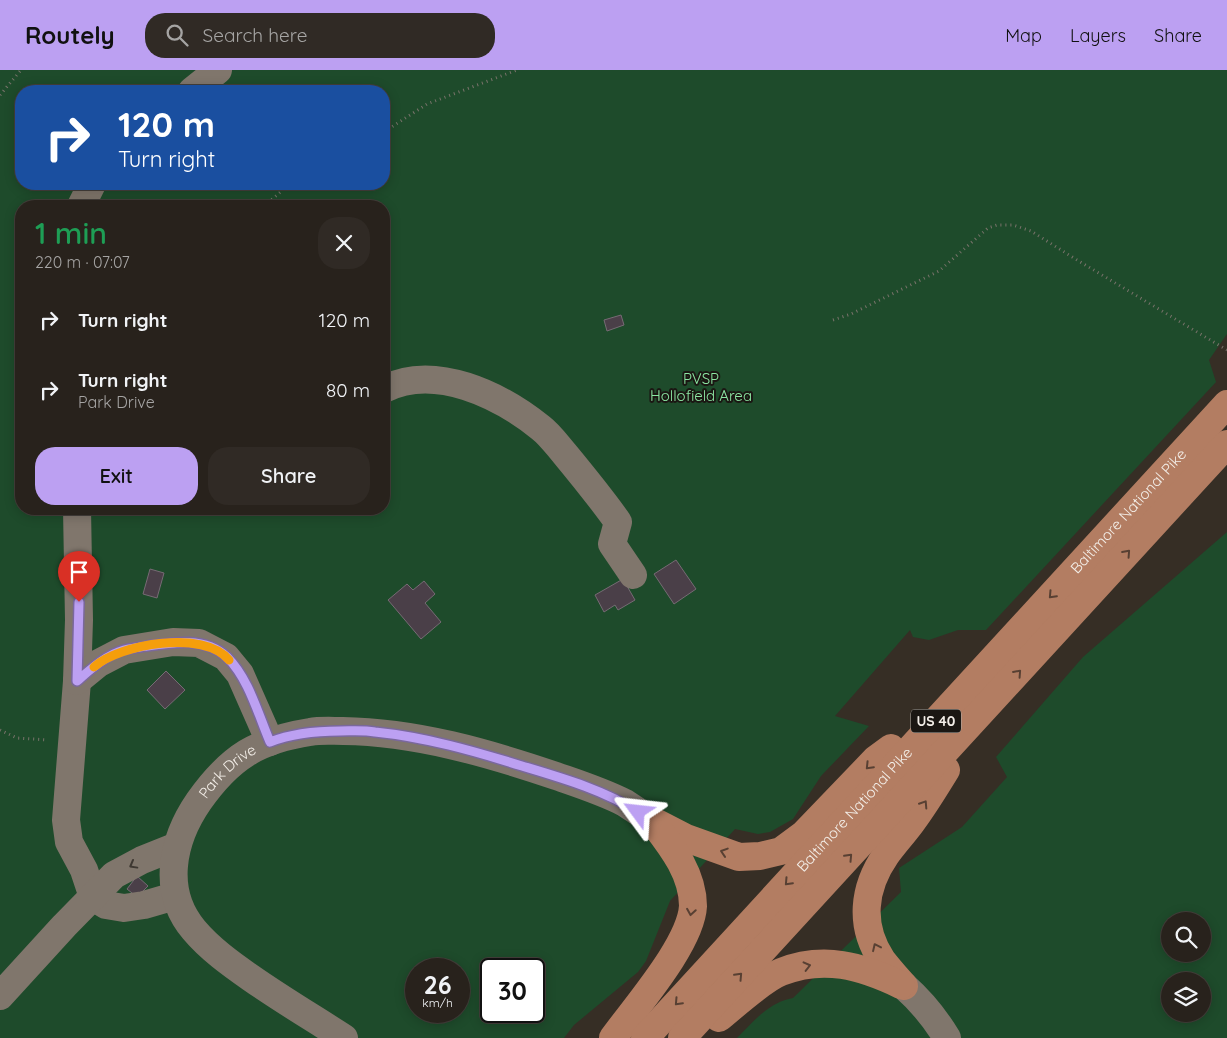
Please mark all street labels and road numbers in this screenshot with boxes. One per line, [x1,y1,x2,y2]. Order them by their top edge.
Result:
street label: Baltimore National Pike [1066,445,1190,577]
road number: US 40 [911,710,961,732]
street label: Park Drive [194,740,259,802]
street label: Baltimore National Pike [792,743,916,876]

